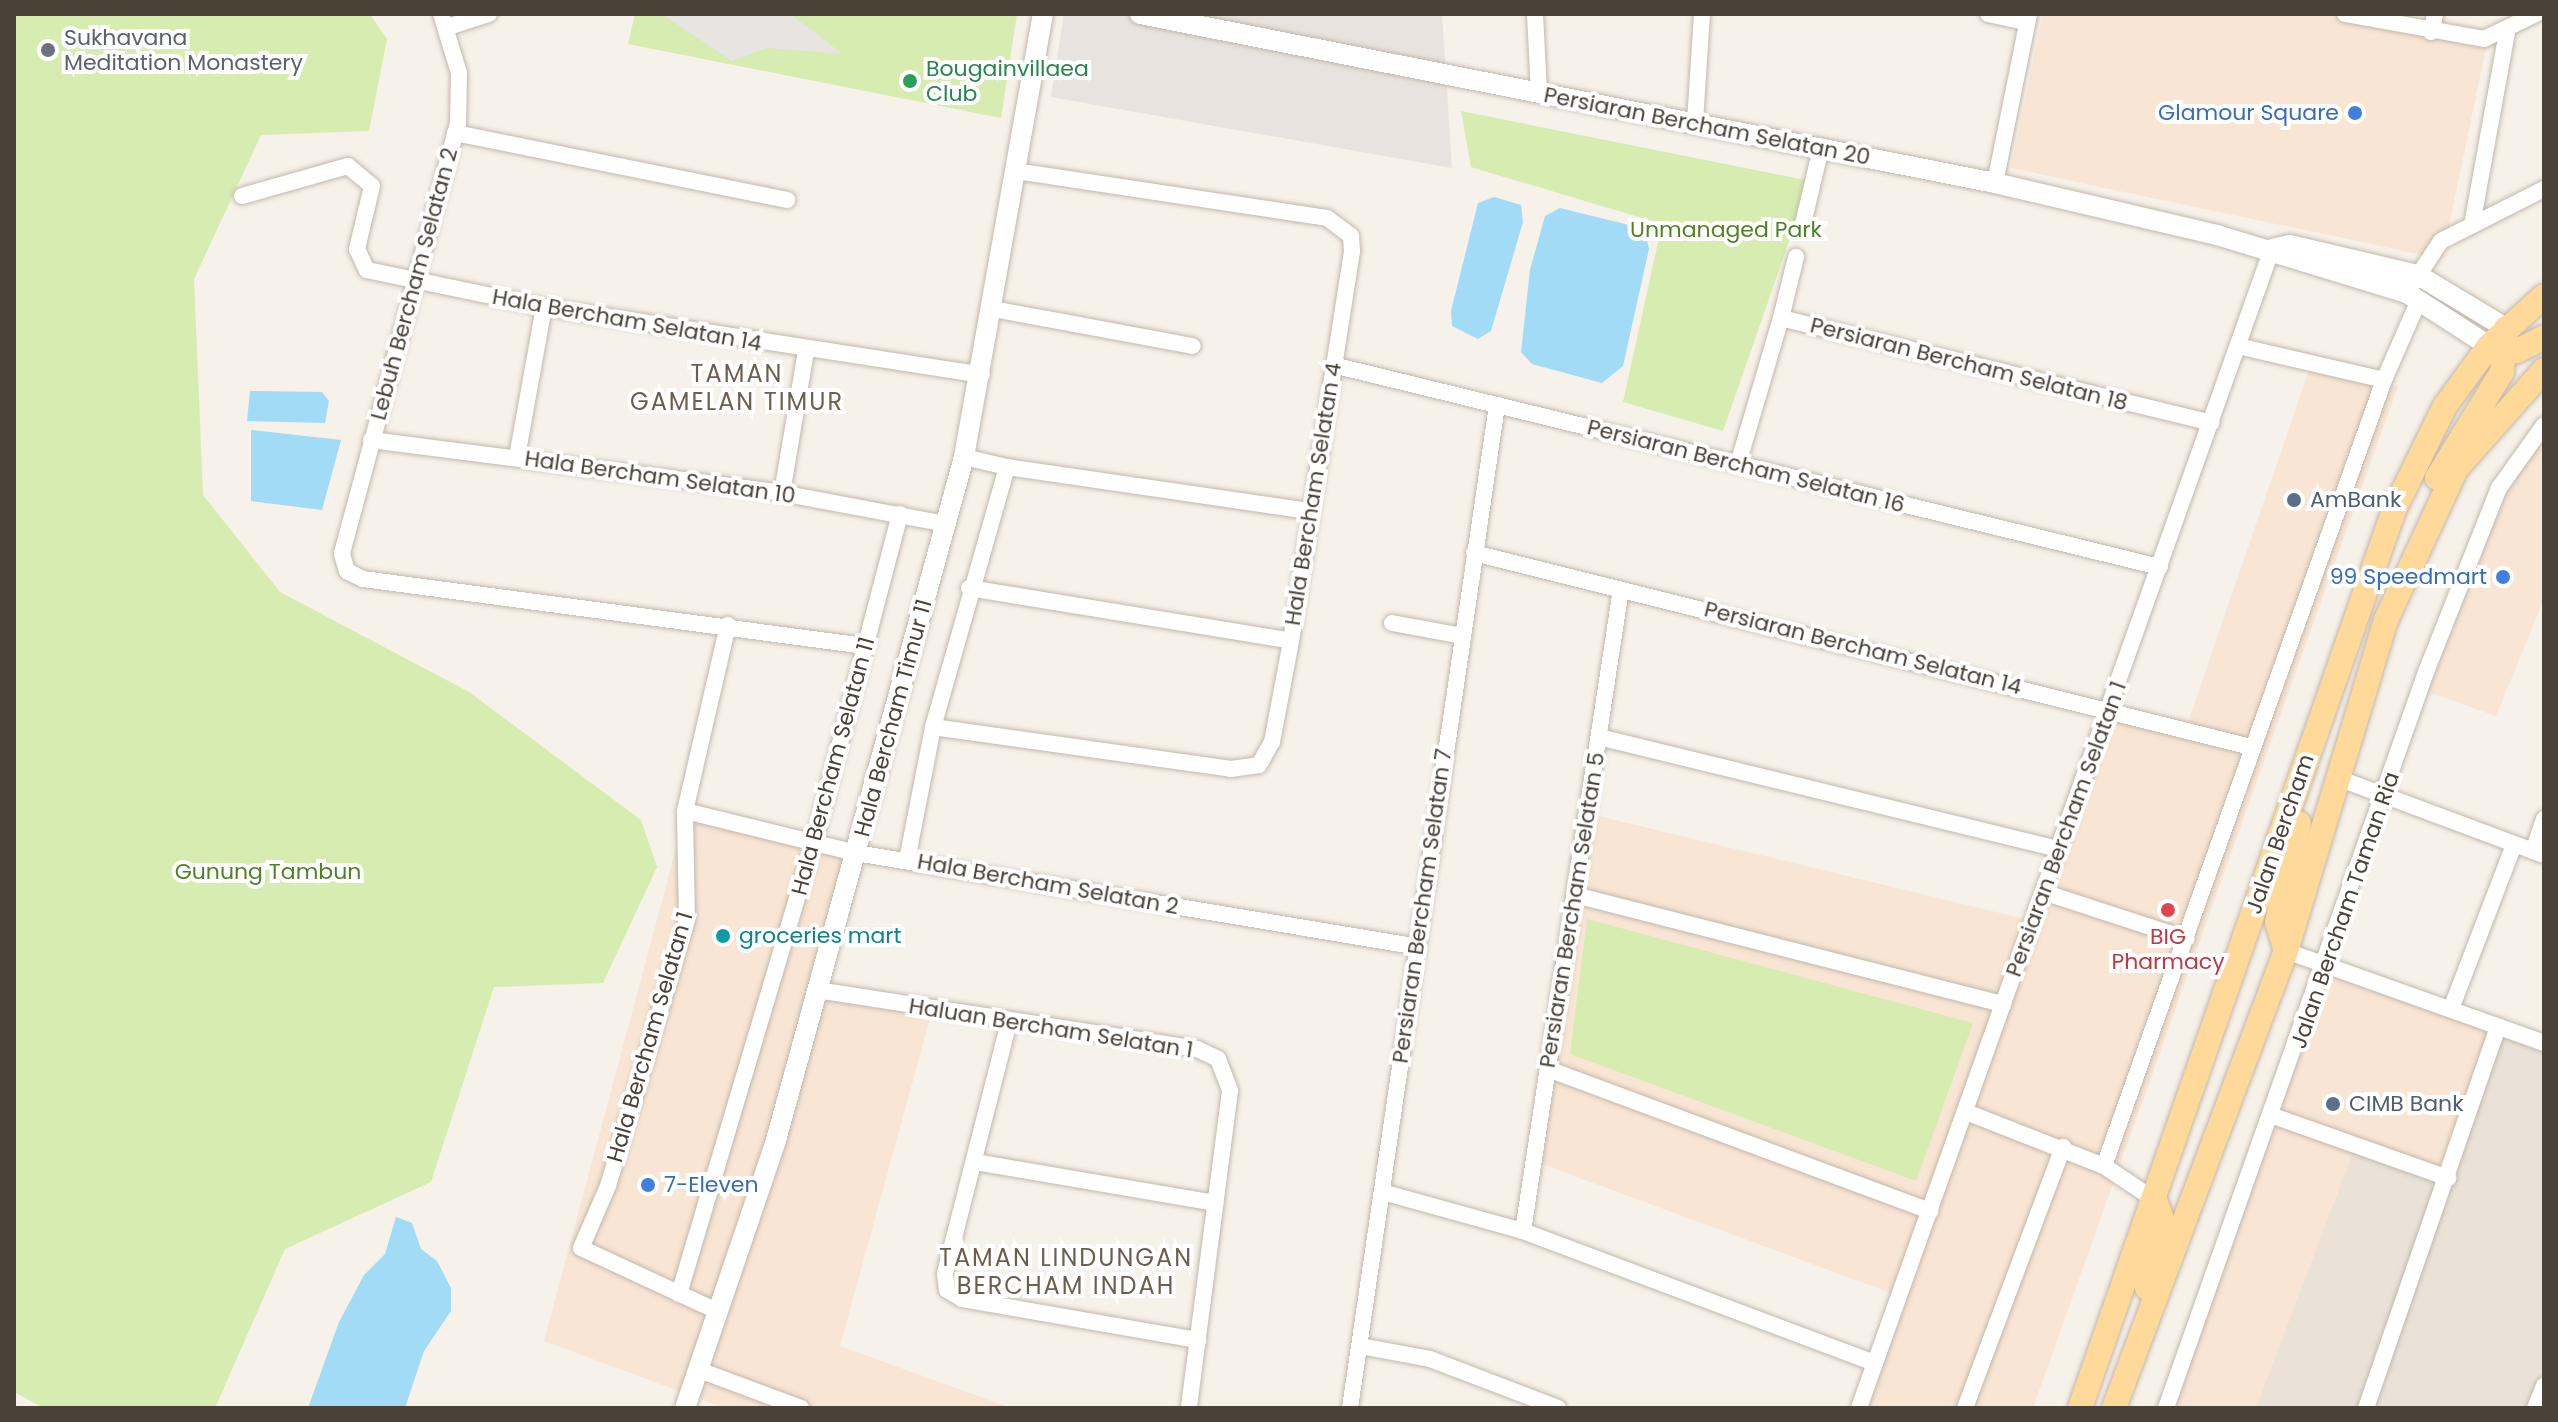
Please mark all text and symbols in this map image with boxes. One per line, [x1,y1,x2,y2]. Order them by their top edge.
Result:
place label: Sukhavana Meditation Monastery [64,24,303,76]
marker: Sukhavana Meditation Monastery [39,41,57,59]
place label: Bougainvillaea Club [926,55,1089,106]
marker: Bougainvillaea Club [901,72,919,90]
street label: Persiaran Bercham Selatan 20 [1542,81,1872,171]
place label: Glamour Square [2158,100,2339,126]
marker: Glamour Square [2346,104,2364,122]
street label: Lebuh Bercham Selatan 2 [365,145,463,423]
park label: Unmanaged Park [1630,217,1822,243]
street label: Hala Bercham Selatan 14 [490,283,764,357]
street label: Persiaran Bercham Selatan 18 [1808,312,2130,416]
district label: TAMAN GAMELAN TIMUR [630,360,844,416]
street label: Hala Bercham Selatan 4 [1279,361,1347,627]
street label: Persiaran Bercham Selatan 16 [1585,414,1907,518]
street label: Hala Bercham Selatan 10 [523,445,797,509]
place label: AmBank [2310,487,2401,513]
marker: AmBank [2285,491,2303,509]
place label: 99 Speedmart [2330,564,2487,590]
marker: 99 Speedmart [2494,568,2512,586]
street label: Hala Bercham Timur 11 [849,596,937,840]
street label: Persiaran Bercham Selatan 14 [1702,596,2024,700]
street label: Hala Bercham Selatan 11 [786,634,880,898]
street label: Persiaran Bercham Selatan 1 [2000,678,2132,980]
street label: Persiaran Bercham Selatan 7 [1387,747,1457,1065]
street label: Persiaran Bercham Selatan 5 [1534,750,1610,1070]
street label: Jalan Bercham [2240,751,2320,917]
street label: Jalan Bercham Taman Ria [2285,768,2405,1052]
street label: Hala Bercham Selatan 2 [915,848,1181,920]
park label: Gunung Tambun [175,859,361,885]
marker: BIG Pharmacy [2159,901,2177,919]
street label: Hala Bercham Selatan 1 [602,909,698,1165]
place label: groceries mart [739,923,902,949]
place label: BIG Pharmacy [2111,923,2225,974]
marker: groceries mart [714,927,732,945]
street label: Haluan Bercham Selatan 1 [907,992,1195,1064]
place label: CIMB Bank [2349,1091,2463,1117]
marker: CIMB Bank [2324,1095,2342,1113]
place label: 7-Eleven [664,1172,759,1198]
marker: 7-Eleven [639,1176,657,1194]
district label: TAMAN LINDUNGAN BERCHAM INDAH [939,1244,1193,1300]

